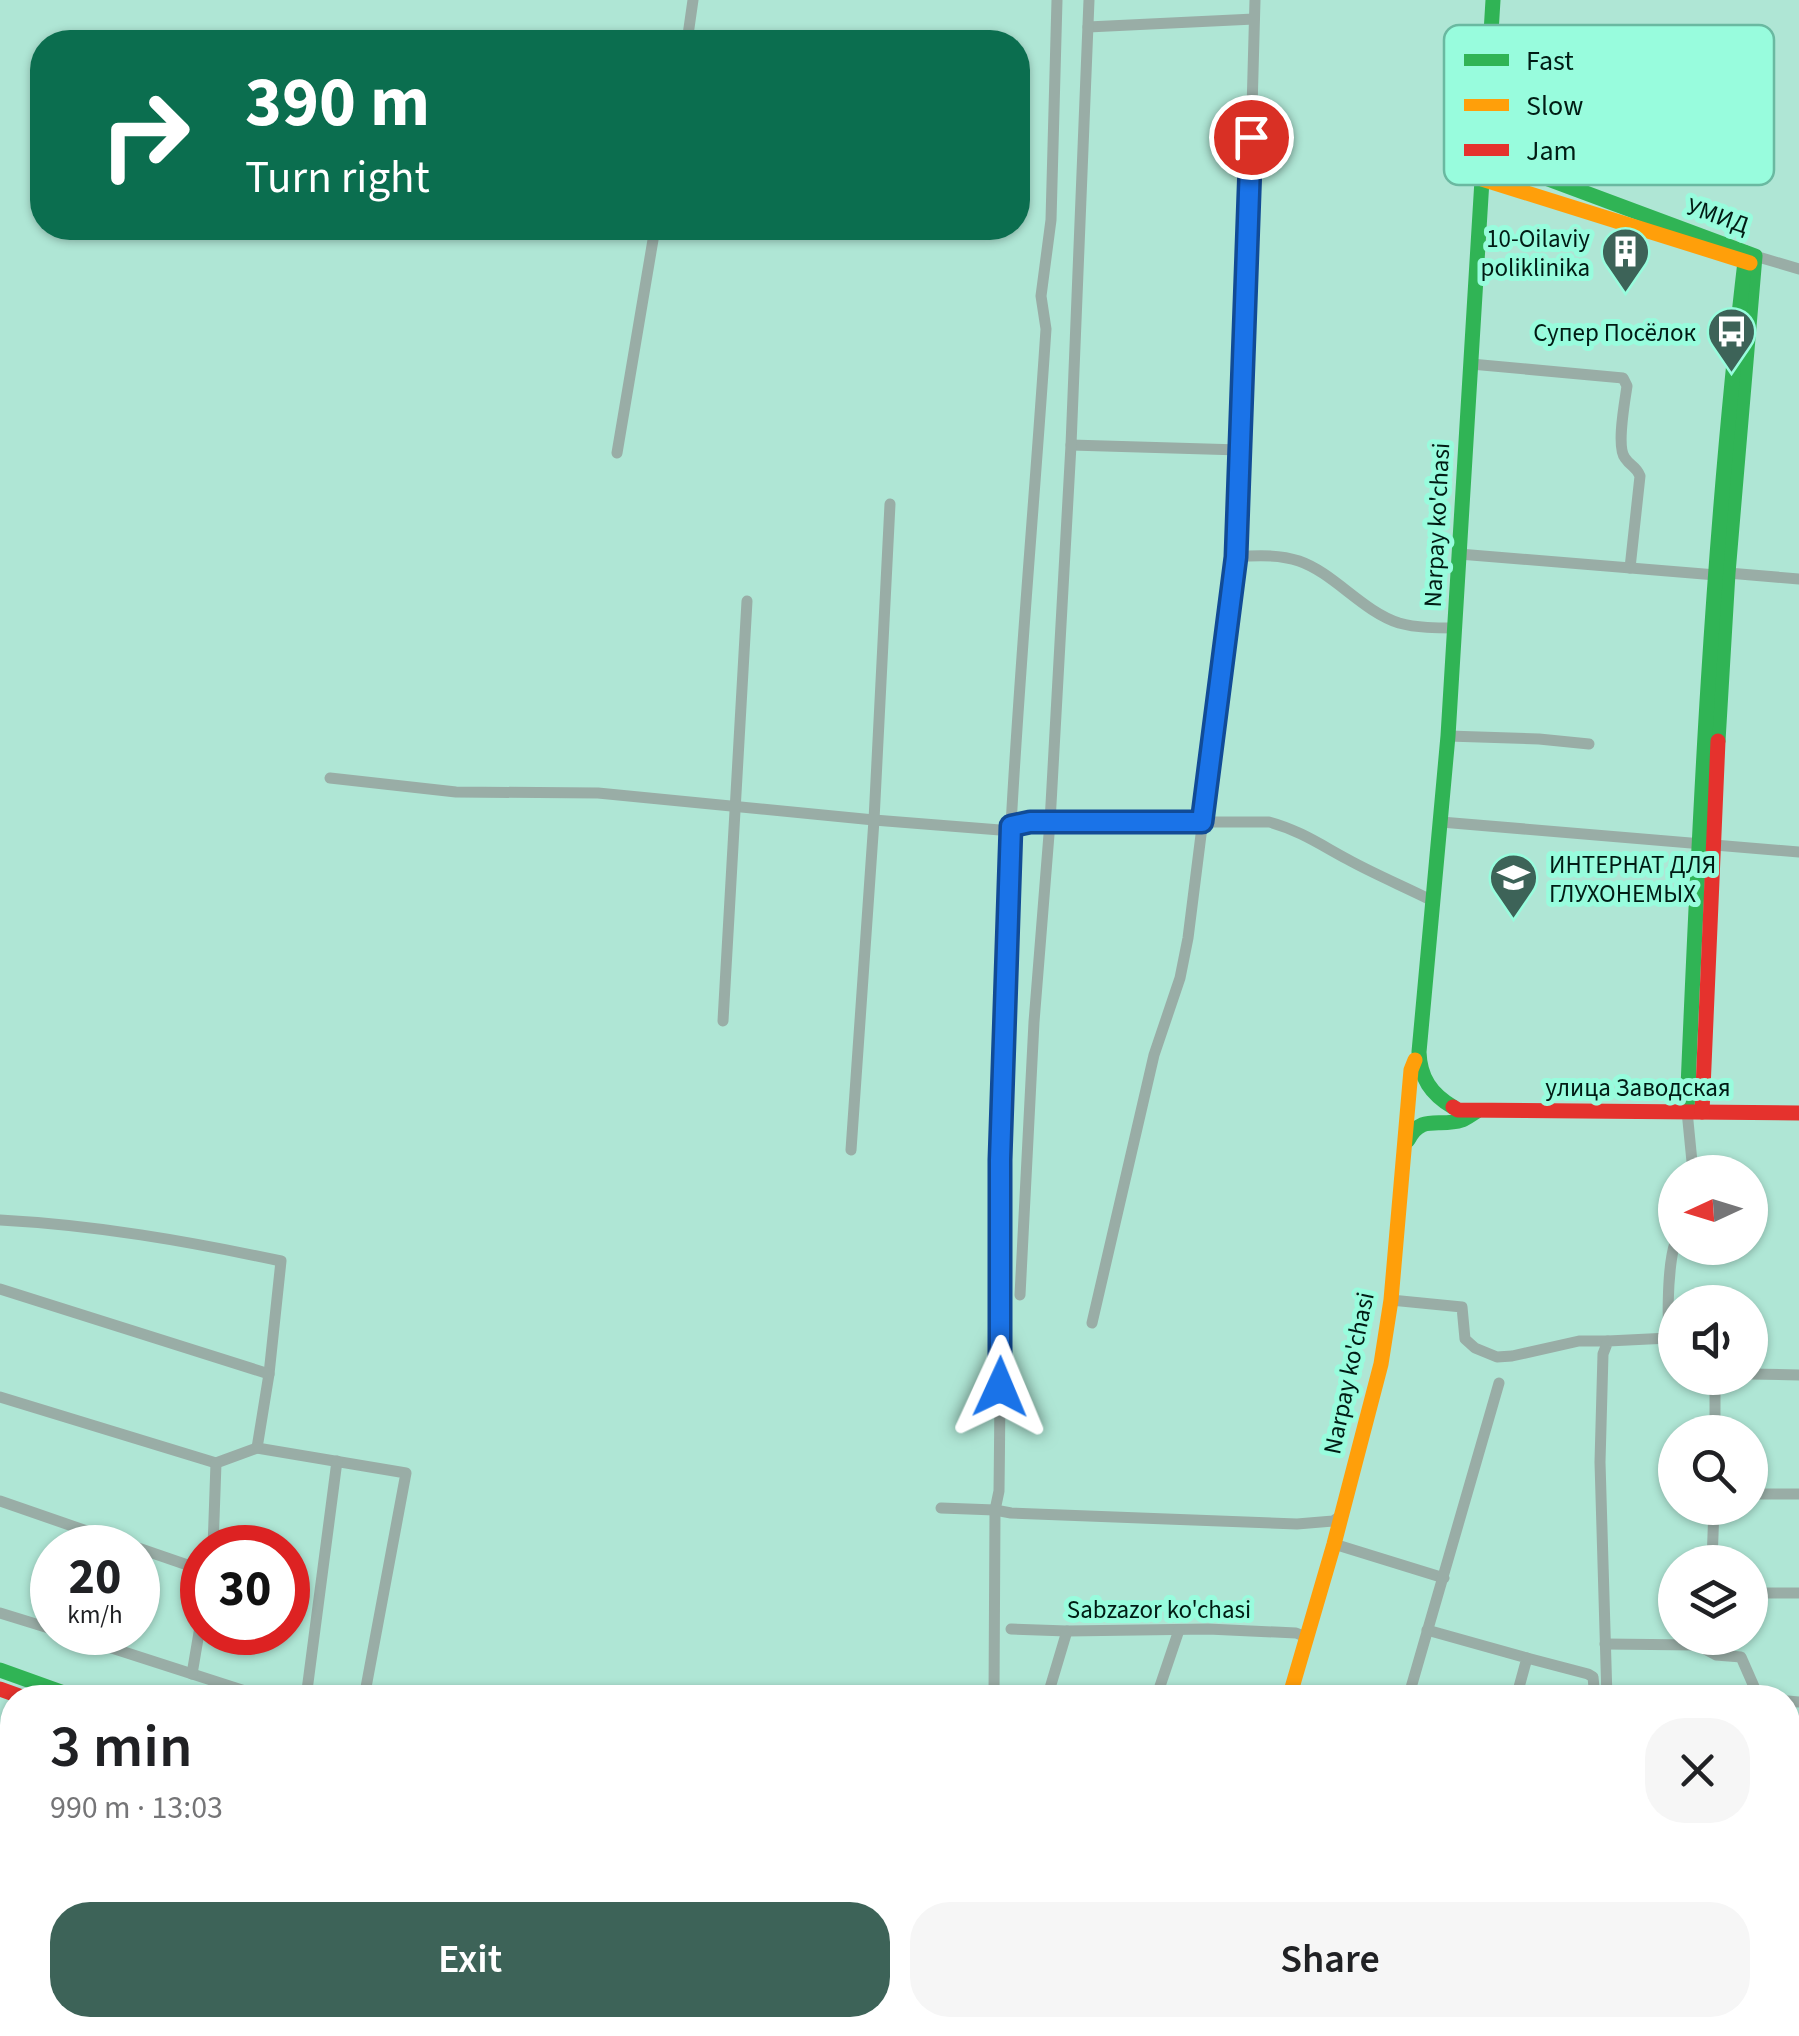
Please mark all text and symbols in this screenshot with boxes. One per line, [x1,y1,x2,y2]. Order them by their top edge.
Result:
legend [1444,25,1774,185]
text: Fast [1526,41,1574,81]
text: 390 m [245,53,430,153]
icon: right [80,70,210,200]
text: Slow [1526,86,1583,126]
pin [1209,95,1294,180]
icon: arrive [1224,110,1279,165]
text: Jam [1526,131,1577,171]
text: Turn right [245,146,430,210]
street label: УМИД [1682,189,1754,243]
place label: 10-Oilaviy poliklinika [1481,221,1590,286]
building icon: 10-Oilaviy poliklinika [1599,226,1651,294]
bus stop icon: Супер Посёлок [1705,306,1757,374]
place label: Супер Посёлок [1533,315,1697,351]
street label: Narpay ko'chasi [1415,442,1459,608]
place label: ИНТЕРНАТ ДЛЯ ГЛУХОНЕМЫХ [1549,847,1716,912]
school or university icon: ИНТЕРНАТ ДЛЯ ГЛУХОНЕМЫХ [1488,852,1540,920]
street label: улица Заводская [1545,1070,1731,1106]
north arrow [1658,1155,1768,1265]
map controls [1658,1155,1768,1655]
button: sound [1658,1285,1768,1395]
street label: Narpay ko'chasi [1314,1289,1384,1458]
position arrow [948,1335,1052,1439]
button: search [1658,1415,1768,1525]
speed limit sign: 30 [180,1525,310,1655]
text: 20 [69,1542,121,1613]
button: layers [1658,1545,1768,1655]
street label: Sabzazor ko'chasi [1067,1592,1251,1628]
text: km/h [67,1597,123,1633]
text: 3 min [50,1705,193,1790]
button: close [1645,1718,1750,1823]
text: 990 m · 13:03 [50,1785,223,1831]
button: Exit [50,1902,890,2017]
button: Share [910,1902,1750,2017]

